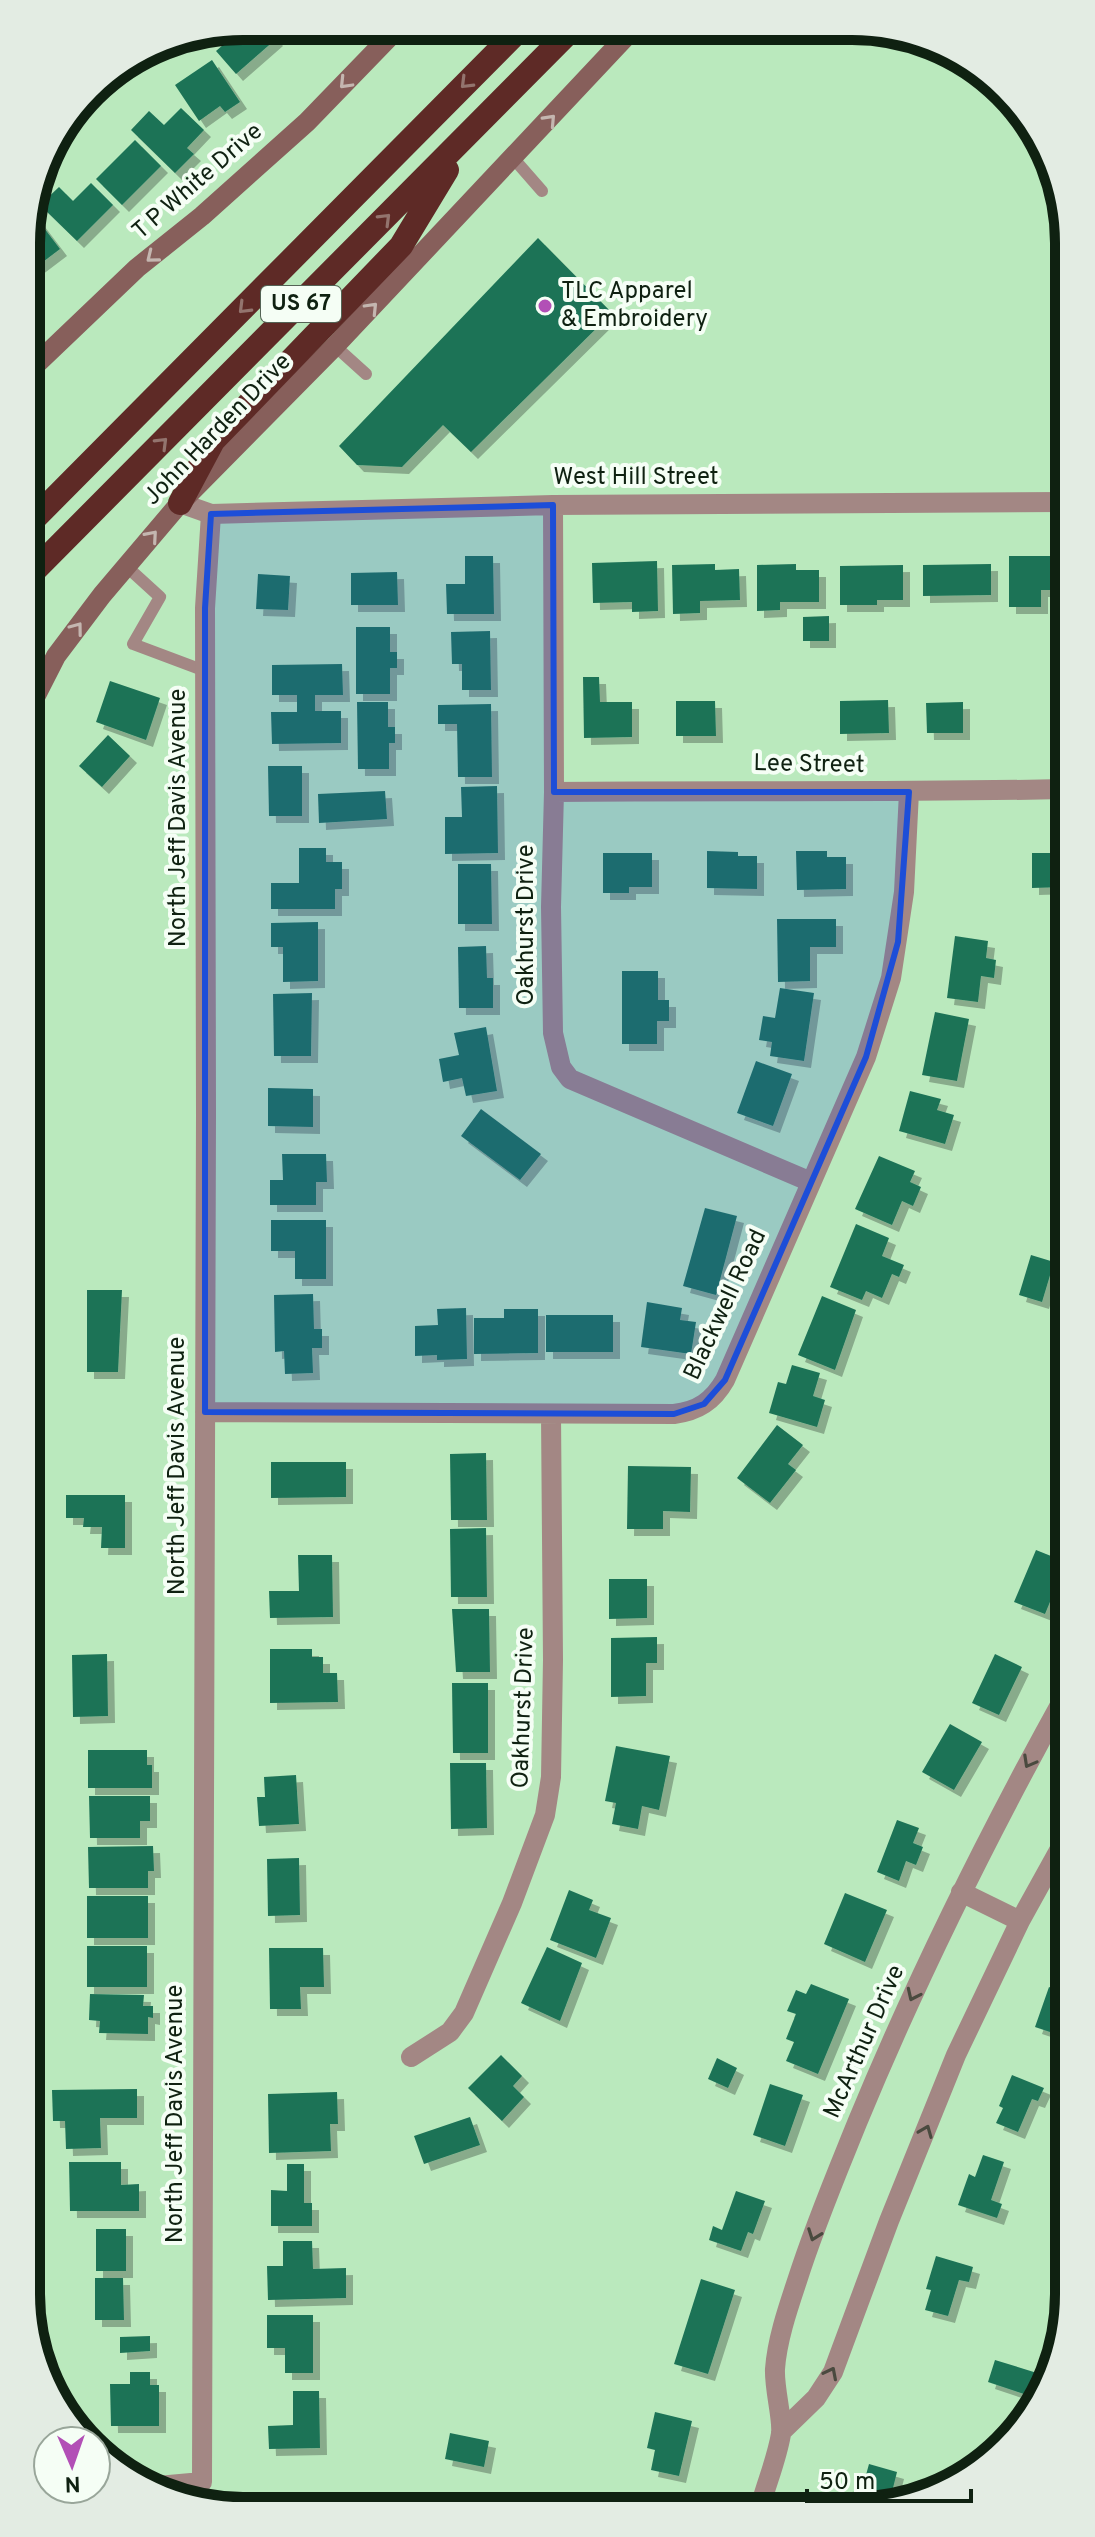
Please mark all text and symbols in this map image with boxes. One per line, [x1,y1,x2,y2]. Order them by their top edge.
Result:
one-way arrow [339,74,354,88]
one-way arrow [460,74,475,88]
one-way arrow [541,114,555,129]
street label: T P White Drive [127,117,269,247]
one-way arrow [376,214,390,228]
one-way arrow [147,247,161,262]
place label: TLC Apparel & Embroidery [561,277,708,335]
road number: US 67 [261,286,341,322]
marker: TLC Apparel & Embroidery [536,297,554,315]
one-way arrow [238,299,253,313]
one-way arrow [362,303,377,317]
street label: John Harden Drive [138,348,298,512]
one-way arrow [153,438,167,452]
street label: West Hill Street [553,463,719,493]
one-way arrow [142,530,157,545]
one-way arrow [67,622,82,637]
street label: North Jeff Davis Avenue [164,689,194,947]
street label: Lee Street [753,749,865,781]
street label: Oakhurst Drive [512,844,542,1006]
street label: Blackwell Road [678,1225,774,1385]
street label: North Jeff Davis Avenue [163,1337,193,1595]
street label: Oakhurst Drive [506,1627,542,1789]
one-way arrow [1023,1754,1038,1768]
street label: McArthur Drive [818,1961,912,2123]
street label: North Jeff Davis Avenue [161,1985,191,2243]
one-way arrow [907,1986,923,2001]
one-way arrow [916,2125,933,2139]
one-way arrow [807,2227,824,2241]
one-way arrow [821,2366,837,2381]
north arrow [32,2425,112,2505]
scale bar [807,2453,971,2503]
text: 50 m [819,2468,875,2498]
text: N [64,2469,81,2496]

